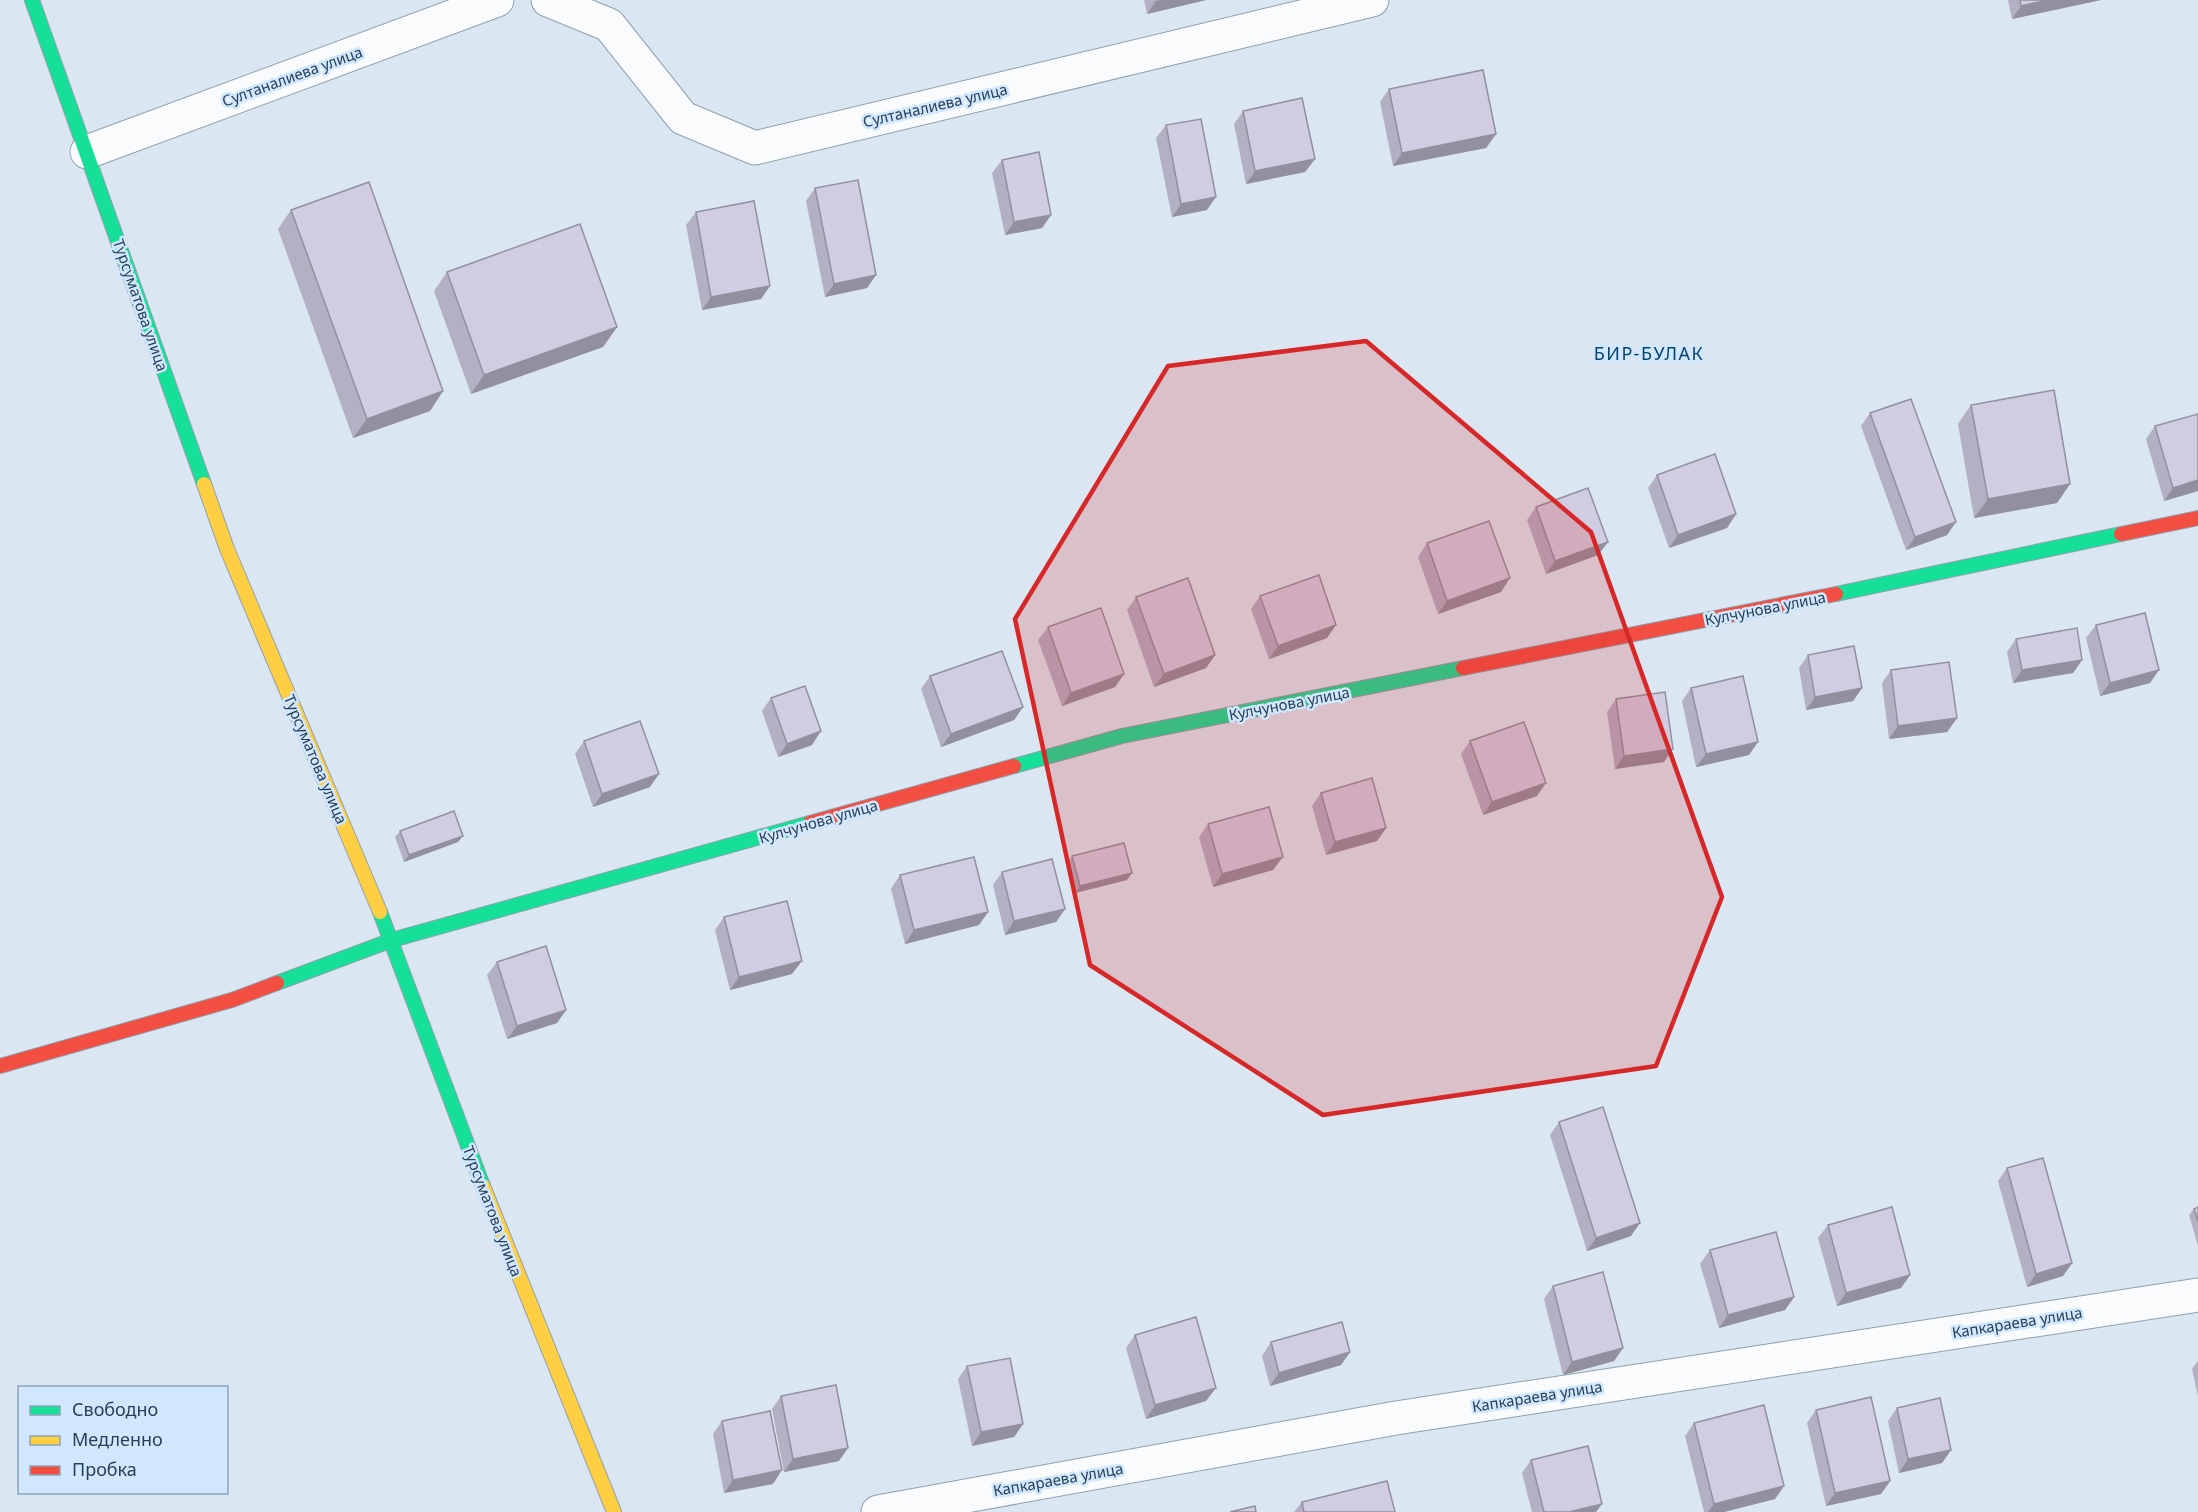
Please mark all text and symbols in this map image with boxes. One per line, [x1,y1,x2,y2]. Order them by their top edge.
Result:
street label: Султаналиева улица [219,41,365,111]
street label: Султаналиева улица [861,79,1009,131]
street label: Турсуматова улица [109,236,173,374]
district label: БИР-БУЛАК [1594,341,1704,365]
street label: Кулчунова улица [1703,586,1827,630]
street label: Кулчунова улица [1227,681,1351,725]
street label: Турсуматова улица [280,691,352,827]
street label: Кулчунова улица [756,794,880,848]
street label: Турсуматова улица [459,1143,527,1279]
street label: Капкараева улица [1950,1302,2084,1342]
street label: Капкараева улица [1470,1376,1604,1416]
legend [18,1386,228,1494]
text: Свободно [72,1397,158,1421]
text: Медленно [72,1427,163,1451]
text: Пробка [72,1457,137,1481]
street label: Капкараева улица [991,1458,1125,1500]

